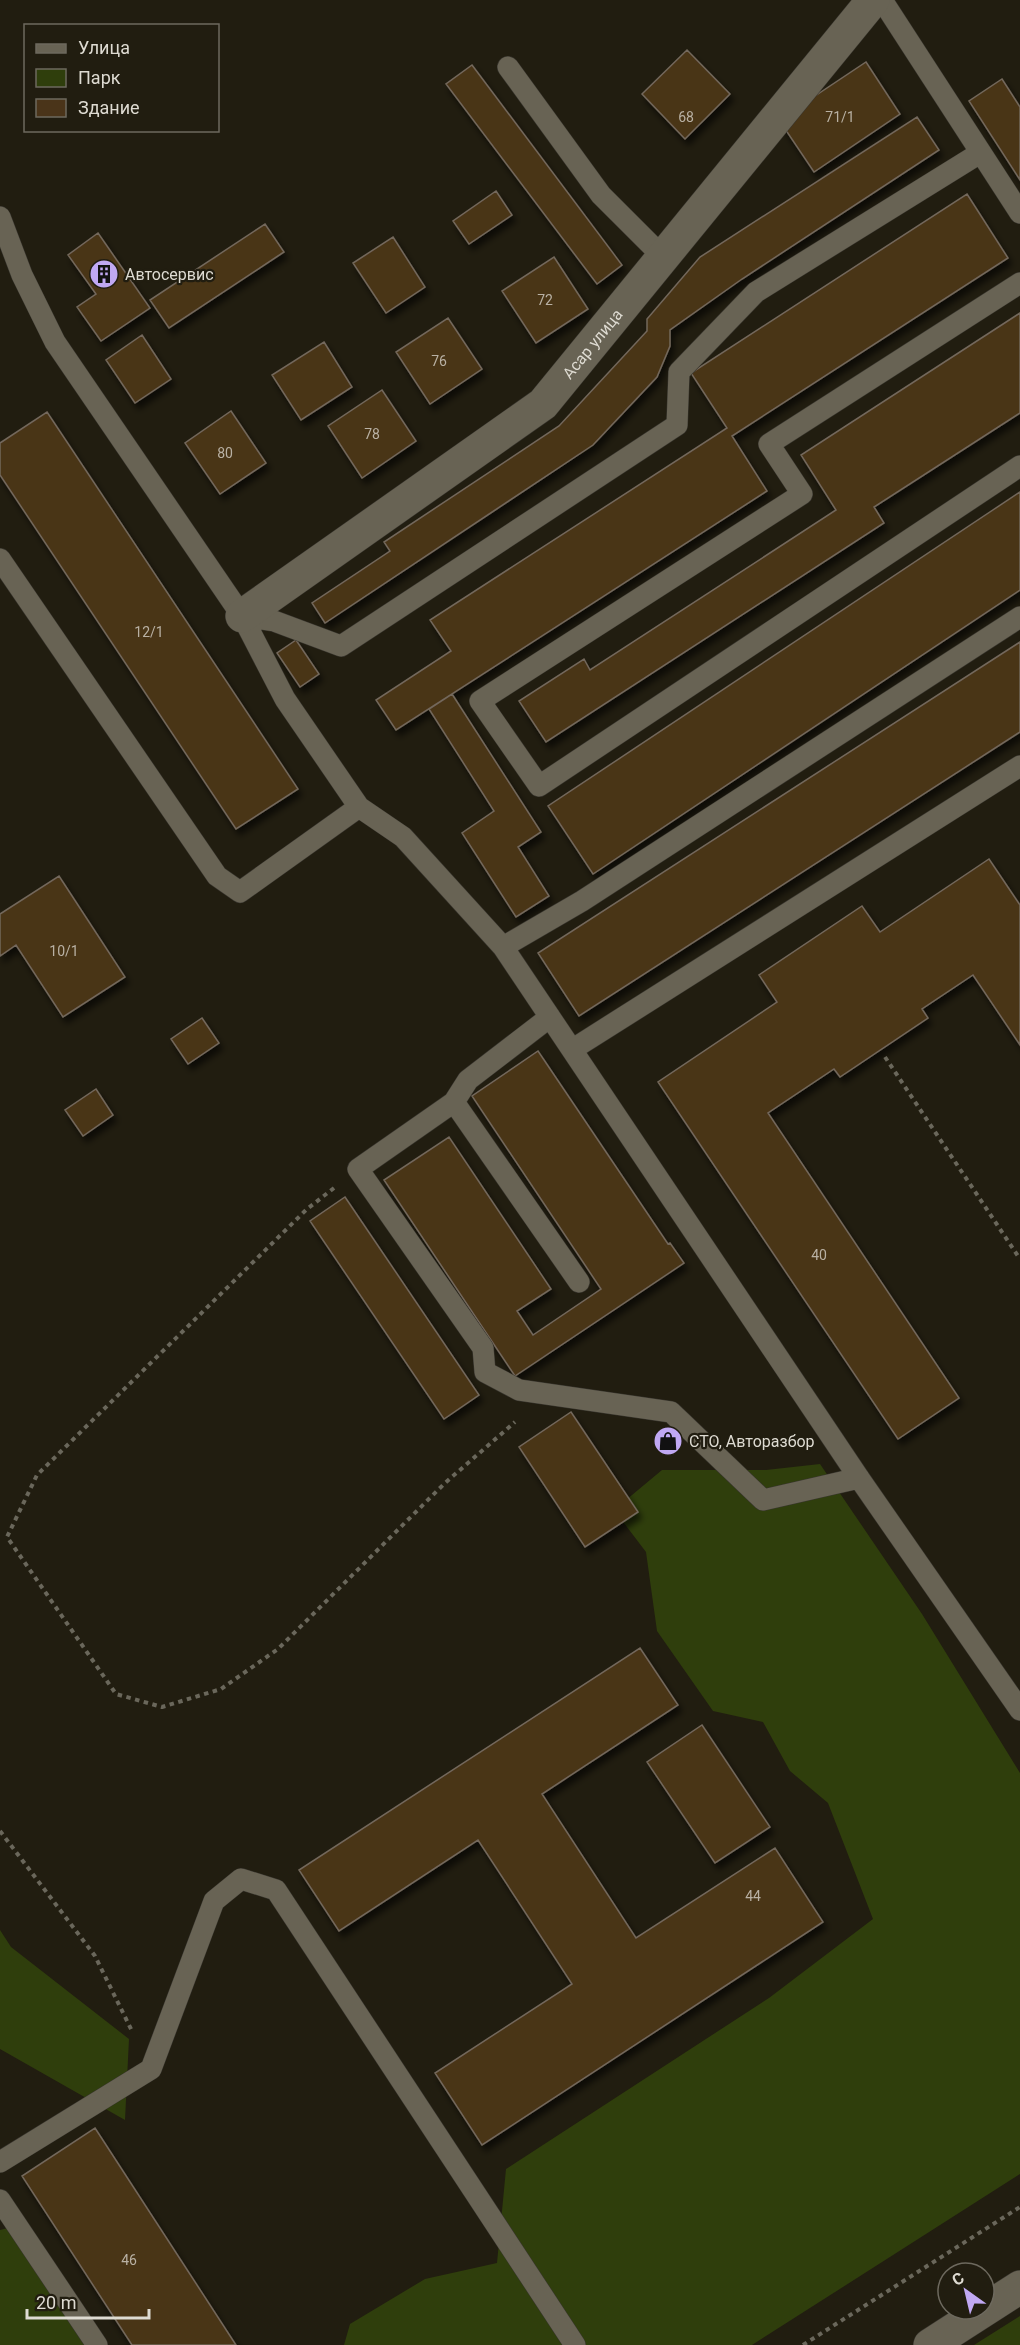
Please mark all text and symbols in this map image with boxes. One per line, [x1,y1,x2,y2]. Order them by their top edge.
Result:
legend [24,24,219,132]
text: Улица [78,37,130,58]
text: Парк [78,67,121,88]
text: Здание [78,97,140,118]
house number: 68 [678,109,694,125]
house number: 71/1 [825,109,855,125]
building icon: Автосервис [88,258,120,290]
place label: Автосервис [125,265,214,284]
house number: 72 [537,292,553,308]
street label: Асар улица [559,305,627,383]
house number: 76 [431,353,447,369]
house number: 78 [364,426,380,442]
house number: 80 [217,445,233,461]
house number: 12/1 [134,624,164,640]
house number: 10/1 [49,943,79,959]
house number: 40 [811,1247,827,1263]
shop icon: СТО, Авторазбор [652,1425,684,1457]
place label: СТО, Авторазбор [689,1432,815,1451]
house number: 44 [745,1888,761,1904]
house number: 46 [121,2252,137,2268]
north arrow [936,2261,996,2321]
text: С [948,2268,968,2290]
scale bar [27,2282,148,2320]
text: 20 m [36,2292,76,2313]

